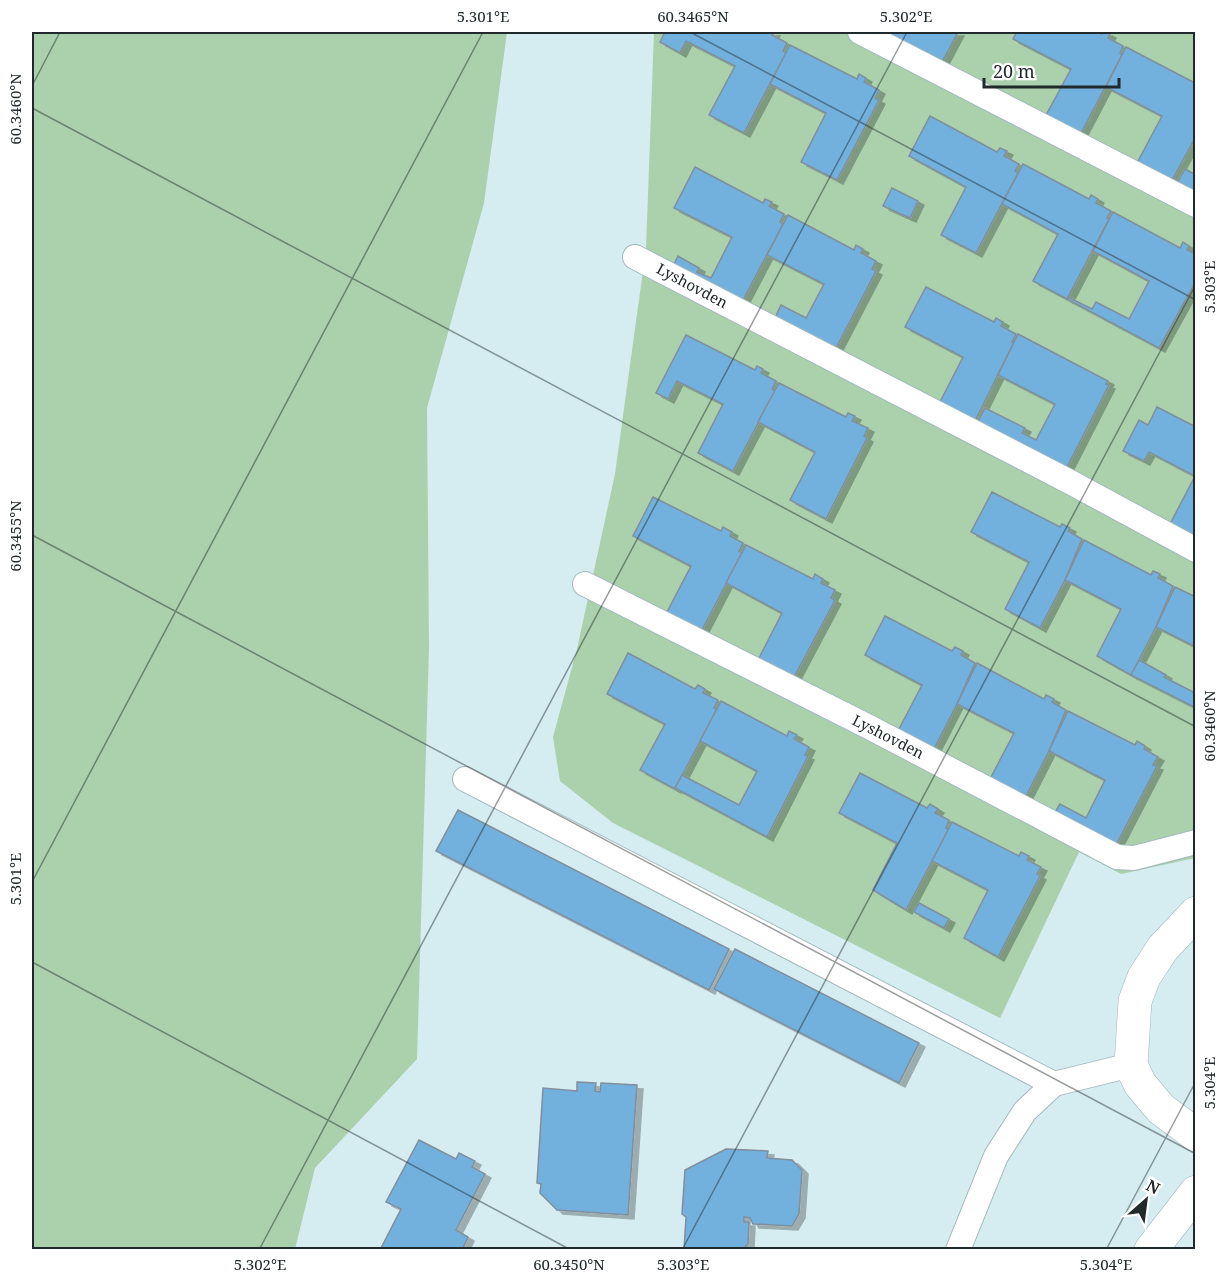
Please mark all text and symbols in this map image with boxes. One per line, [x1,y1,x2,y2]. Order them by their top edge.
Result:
text: 5.301°E [457,6,509,26]
text: 60.3465°N [657,6,729,26]
text: 5.302°E [880,6,932,26]
scale bar [984,51,1119,89]
text: 20 m [993,59,1035,83]
text: 60.3460°N [5,73,25,145]
street label: Lyshovden [653,258,732,312]
text: 5.303°E [1199,261,1219,313]
text: 60.3455°N [5,500,25,572]
text: 60.3460°N [1199,690,1219,762]
street label: Lyshovden [849,710,928,763]
text: 5.301°E [5,853,25,905]
text: 5.304°E [1199,1057,1219,1109]
north arrow [1116,1170,1176,1230]
text: N [1142,1174,1164,1200]
text: 5.302°E [234,1254,286,1274]
text: 60.3450°N [533,1254,605,1274]
text: 5.303°E [657,1254,709,1274]
text: 5.304°E [1080,1254,1132,1274]

